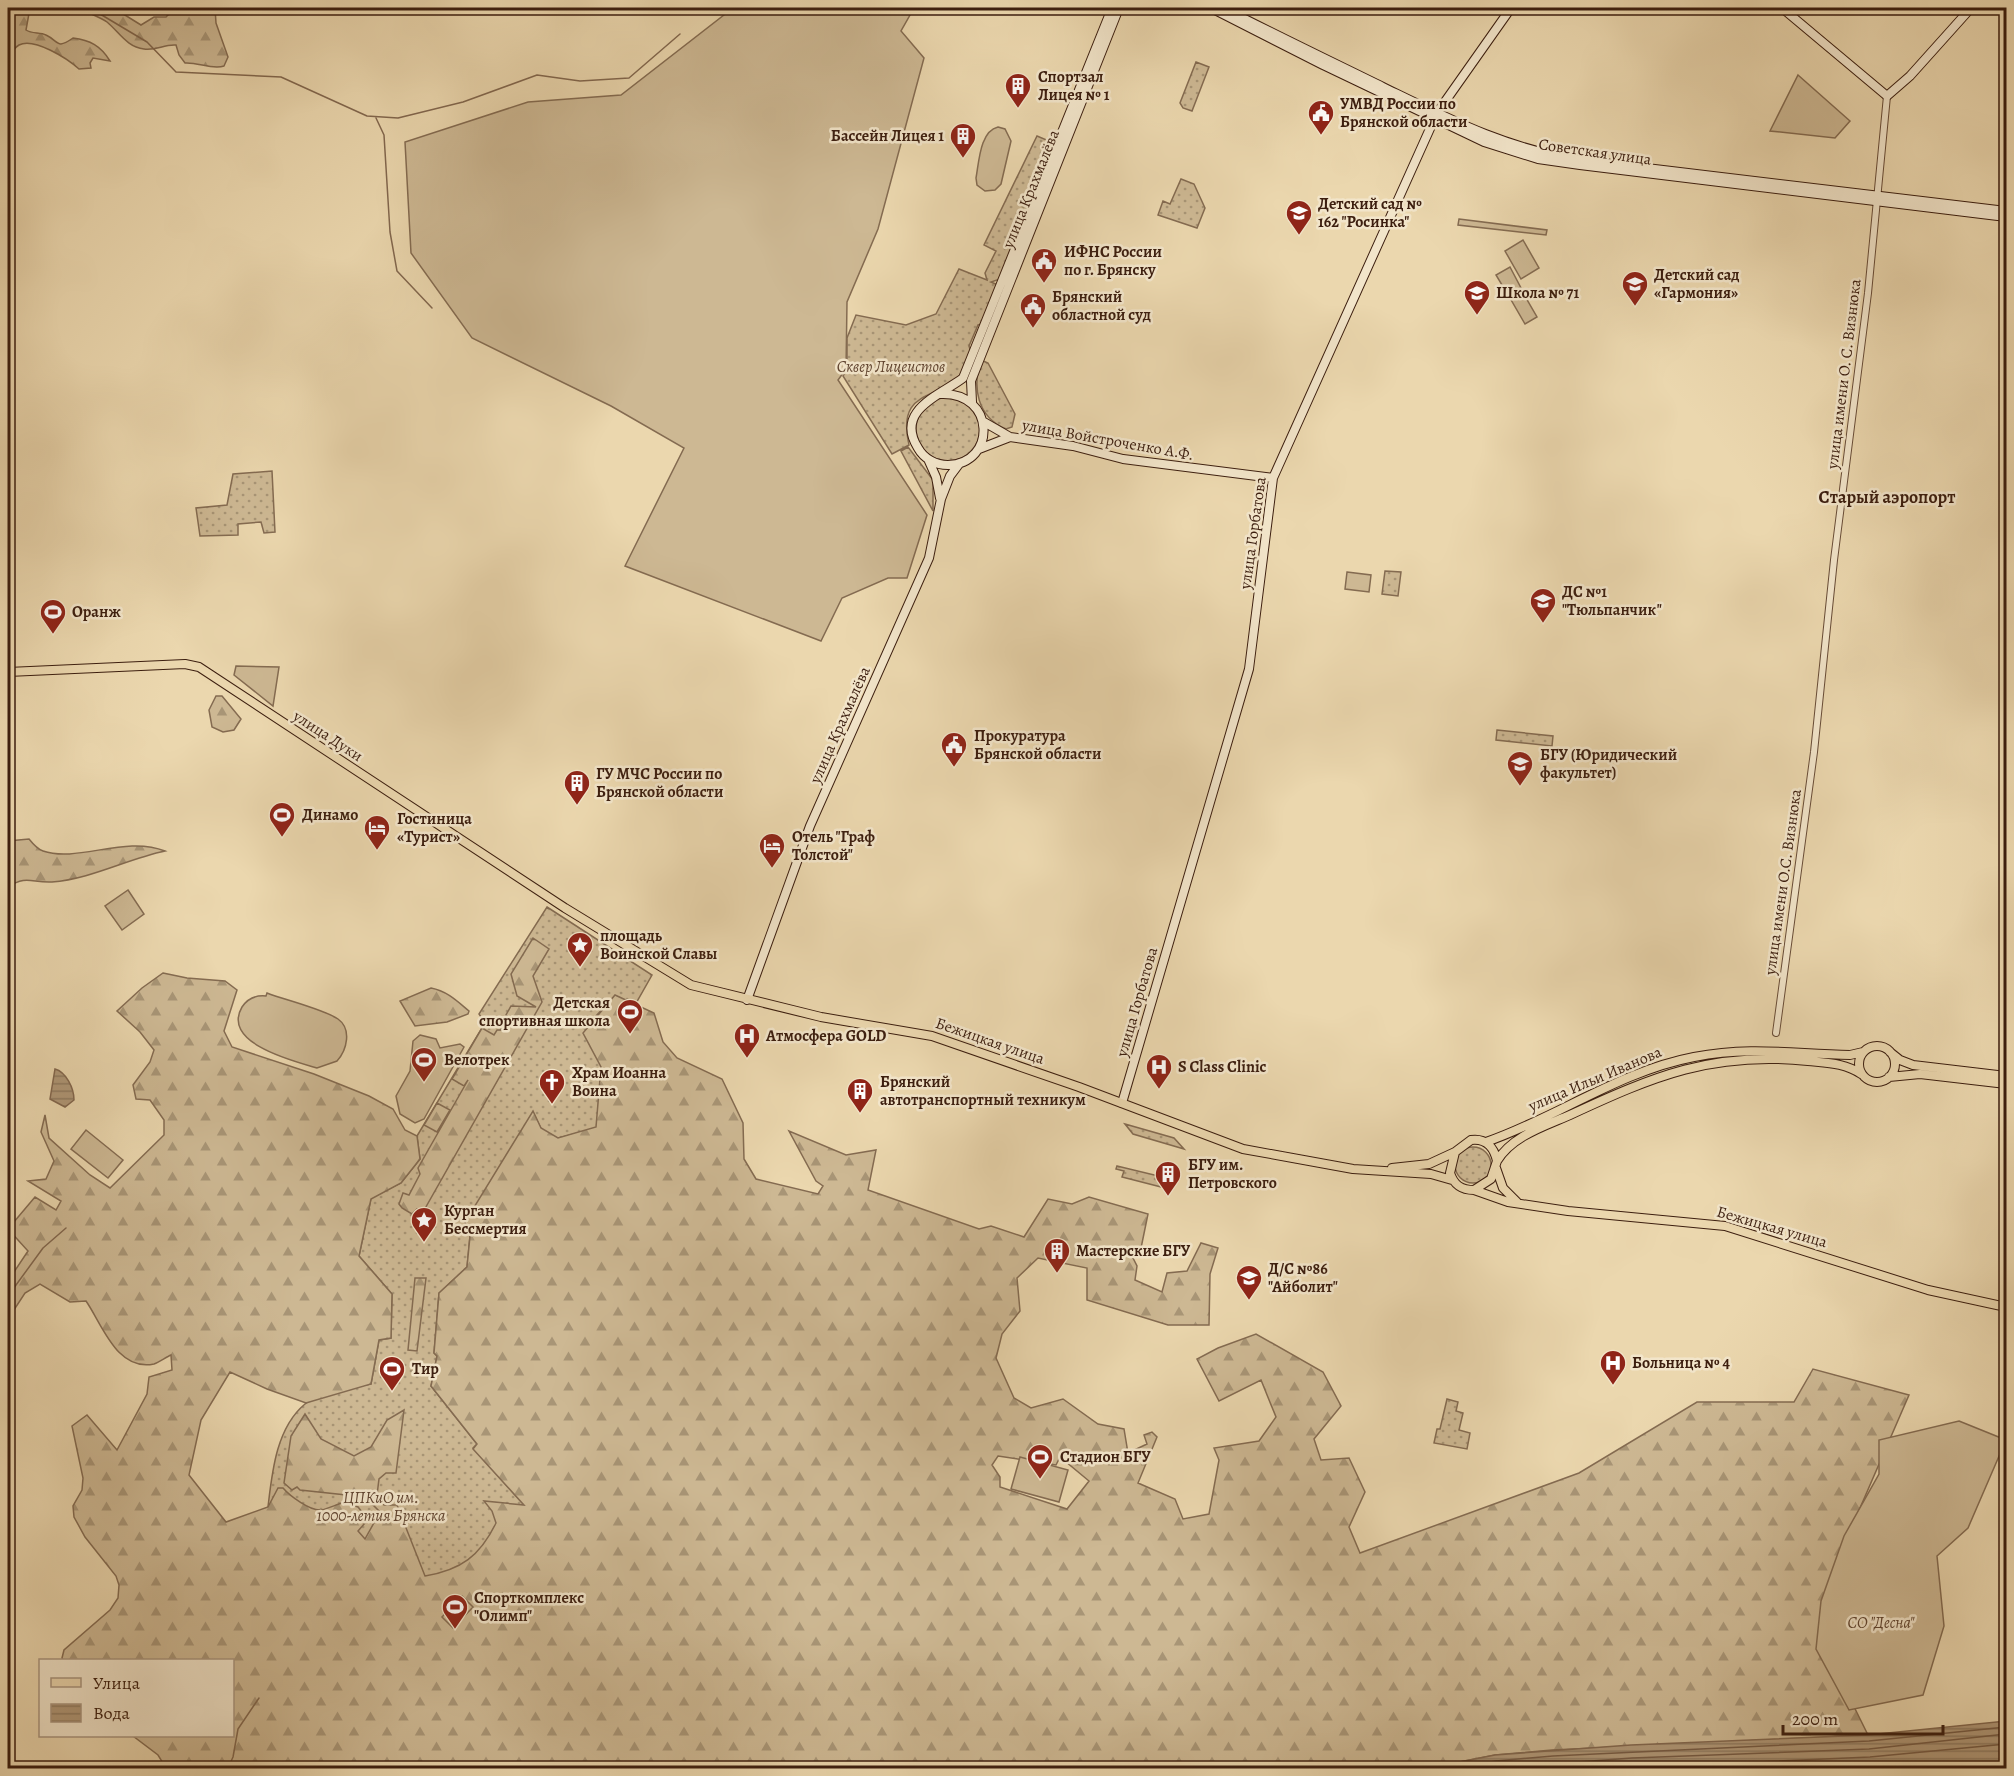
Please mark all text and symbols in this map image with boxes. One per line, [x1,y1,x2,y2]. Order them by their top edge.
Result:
place label: Спортзал Лицея № 1 [1038,66,1110,106]
building icon: Спортзал Лицея № 1 [1003,71,1033,109]
place label: УМВД России по Брянской области [1340,93,1467,133]
public building icon: УМВД России по Брянской области [1306,98,1336,136]
building icon: Бассейн Лицея 1 [948,121,978,159]
place label: Бассейн Лицея 1 [831,125,944,147]
street label: улица Крахмалёва [997,126,1065,252]
street label: Советская улица [1537,133,1654,171]
place label: Детский сад № 162 "Росинка" [1318,193,1422,233]
school or university icon: Детский сад № 162 "Росинка" [1284,198,1314,236]
place label: ИФНС России по г. Брянску [1064,241,1162,281]
public building icon: ИФНС России по г. Брянску [1029,246,1059,284]
place label: Детский сад «Гармония» [1654,264,1740,304]
school or university icon: Детский сад «Гармония» [1620,269,1650,307]
street label: улица имени О. С. Визнюка [1821,277,1867,471]
school or university icon: Школа № 71 [1462,278,1492,316]
place label: Школа № 71 [1496,282,1579,304]
place label: Брянский областной суд [1052,286,1151,326]
public building icon: Брянский областной суд [1018,291,1048,329]
park label: Сквер Лицеистов [837,356,945,378]
street label: улица Войстроченко А.Ф. [1019,414,1196,466]
street label: улица Горбатова [1234,475,1272,592]
district label: Старый аэропорт [1819,485,1955,509]
place label: ДС №1 "Тюльпанчик" [1562,581,1662,621]
school or university icon: ДС №1 "Тюльпанчик" [1528,586,1558,624]
sports icon: Оранж [38,597,68,635]
place label: Оранж [72,601,121,623]
street label: улица Крахмалёва [804,662,876,788]
street label: улица Дуки [288,705,367,767]
place label: Прокуратура Брянской области [974,725,1101,765]
public building icon: Прокуратура Брянской области [939,730,969,768]
place label: БГУ (Юридический факультет) [1540,744,1677,784]
school or university icon: БГУ (Юридический факультет) [1505,749,1535,787]
place label: ГУ МЧС России по Брянской области [596,763,723,803]
building icon: ГУ МЧС России по Брянской области [562,768,592,806]
street label: улица имени О.С. Визнюка [1759,787,1807,977]
sports icon: Динамо [267,800,297,838]
place label: Динамо [302,804,358,826]
place label: Гостиница «Турист» [397,808,472,848]
hotel icon: Гостиница «Турист» [362,813,392,851]
place label: Отель "Граф Толстой" [792,826,876,866]
hotel icon: Отель "Граф Толстой" [757,831,787,869]
place label: площадь Воинской Славы [600,925,717,965]
place icon: площадь Воинской Славы [565,930,595,968]
street label: улица Горбатова [1111,944,1163,1060]
place label: Детская спортивная школа [479,992,610,1032]
sports icon: Детская спортивная школа [615,997,645,1035]
street label: Бежицкая улица [933,1012,1048,1070]
hospital icon: Атмосфера GOLD [732,1021,762,1059]
place label: Атмосфера GOLD [765,1025,886,1047]
street label: улица Ильи Иванова [1524,1041,1666,1117]
sports icon: Велотрек [409,1045,439,1083]
place label: Велотрек [444,1049,510,1071]
hospital icon: S Class Clinic [1144,1052,1174,1090]
place label: S Class Clinic [1178,1056,1267,1078]
place label: Храм Иоанна Воина [572,1062,666,1102]
church icon: Храм Иоанна Воина [537,1067,567,1105]
place label: Брянский автотранспортный техникум [880,1071,1086,1111]
building icon: Брянский автотранспортный техникум [845,1076,875,1114]
place label: БГУ им. Петровского [1188,1154,1277,1194]
building icon: БГУ им. Петровского [1153,1159,1183,1197]
place label: Курган Бессмертия [444,1200,527,1240]
street label: Бежицкая улица [1714,1201,1830,1253]
place icon: Курган Бессмертия [409,1205,439,1243]
building icon: Мастерские БГУ [1042,1236,1072,1274]
place label: Мастерские БГУ [1076,1240,1191,1262]
place label: Д/С №86 "Айболит" [1268,1258,1338,1298]
school or university icon: Д/С №86 "Айболит" [1234,1263,1264,1301]
hospital icon: Больница № 4 [1598,1348,1628,1386]
place label: Больница № 4 [1632,1352,1730,1374]
sports icon: Тир [377,1354,407,1392]
place label: Тир [412,1358,439,1380]
sports icon: Стадион БГУ [1025,1442,1055,1480]
place label: Стадион БГУ [1060,1446,1151,1468]
park label: ЦПКиО им. 1000-летия Брянска [317,1487,445,1527]
place label: Спорткомплекс "Олимп" [474,1587,584,1627]
sports icon: Спорткомплекс "Олимп" [440,1592,470,1630]
park label: СО "Десна" [1848,1612,1915,1634]
legend [39,1659,234,1737]
text: Улица [93,1671,141,1695]
scale bar [1783,1698,1944,1736]
text: Вода [93,1701,131,1725]
text: 200 m [1792,1707,1838,1731]

